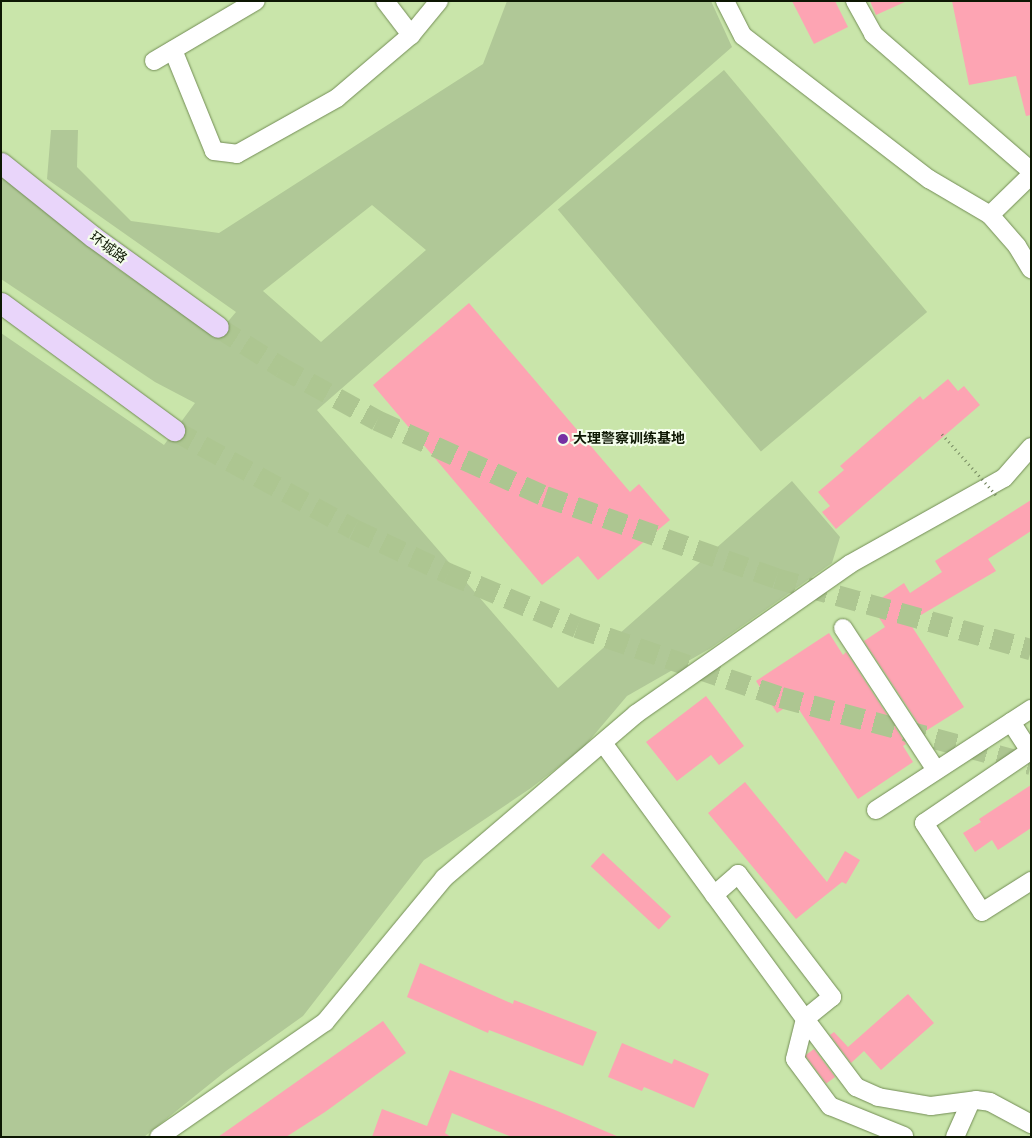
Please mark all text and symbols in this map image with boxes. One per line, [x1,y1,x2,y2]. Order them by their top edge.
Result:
street label: 环城路 [86,229,130,267]
place label: 大理警察训练基地 [573,431,685,447]
marker: 大理警察训练基地 [557,433,569,445]

